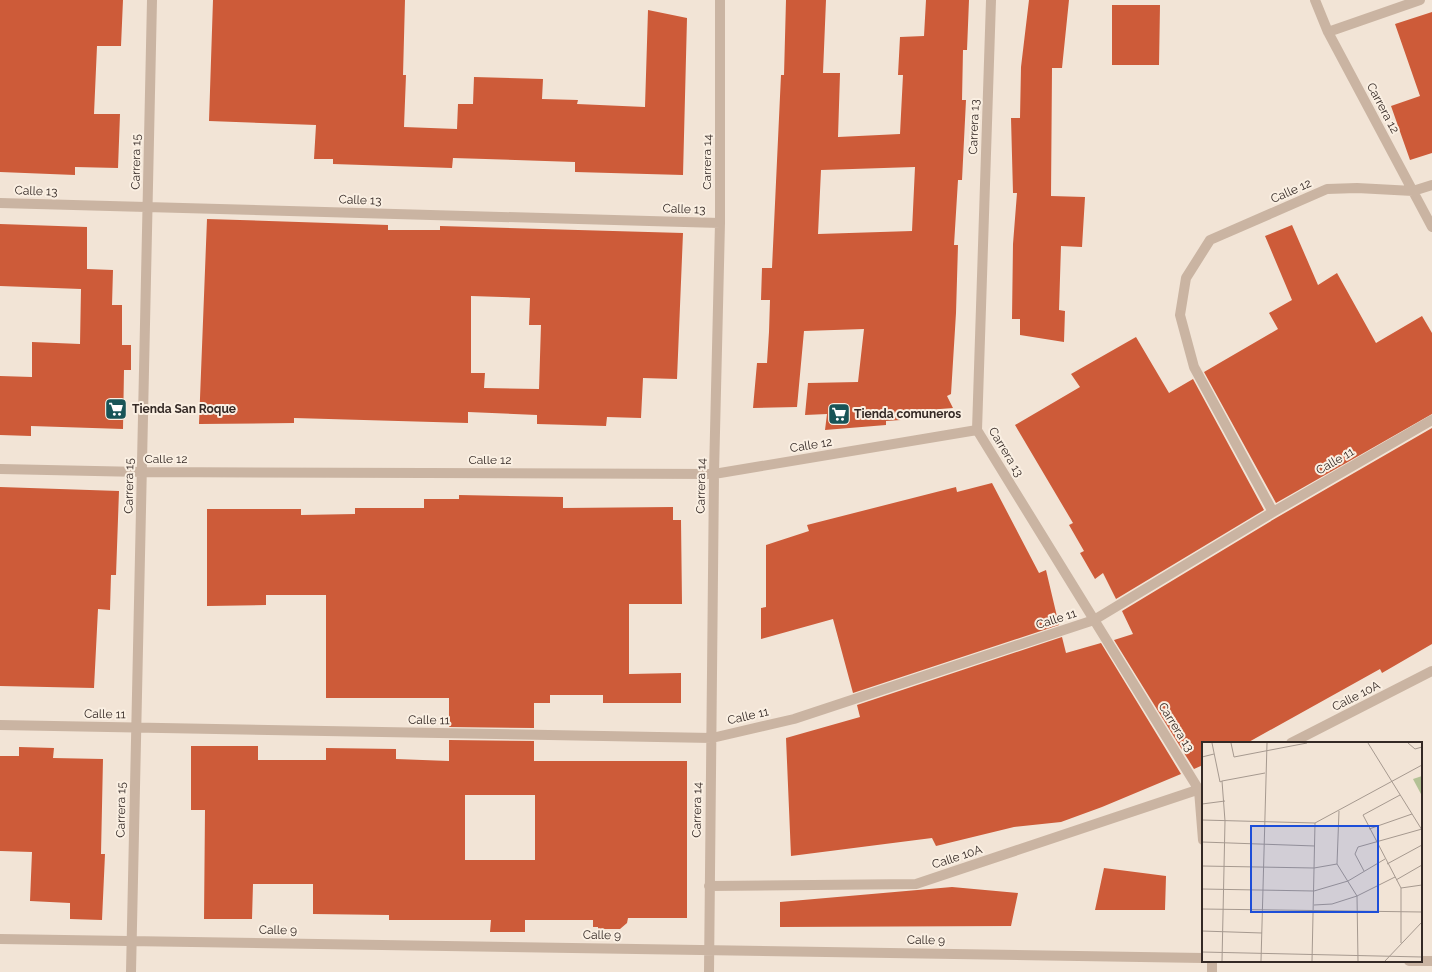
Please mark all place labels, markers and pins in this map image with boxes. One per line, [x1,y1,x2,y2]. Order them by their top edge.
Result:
supermarket icon: Tienda San Roque [103,396,129,422]
supermarket icon: Tienda comuneros [826,401,852,427]
place label: Tienda San Roque [132,402,236,416]
place label: Tienda comuneros [854,407,961,421]

